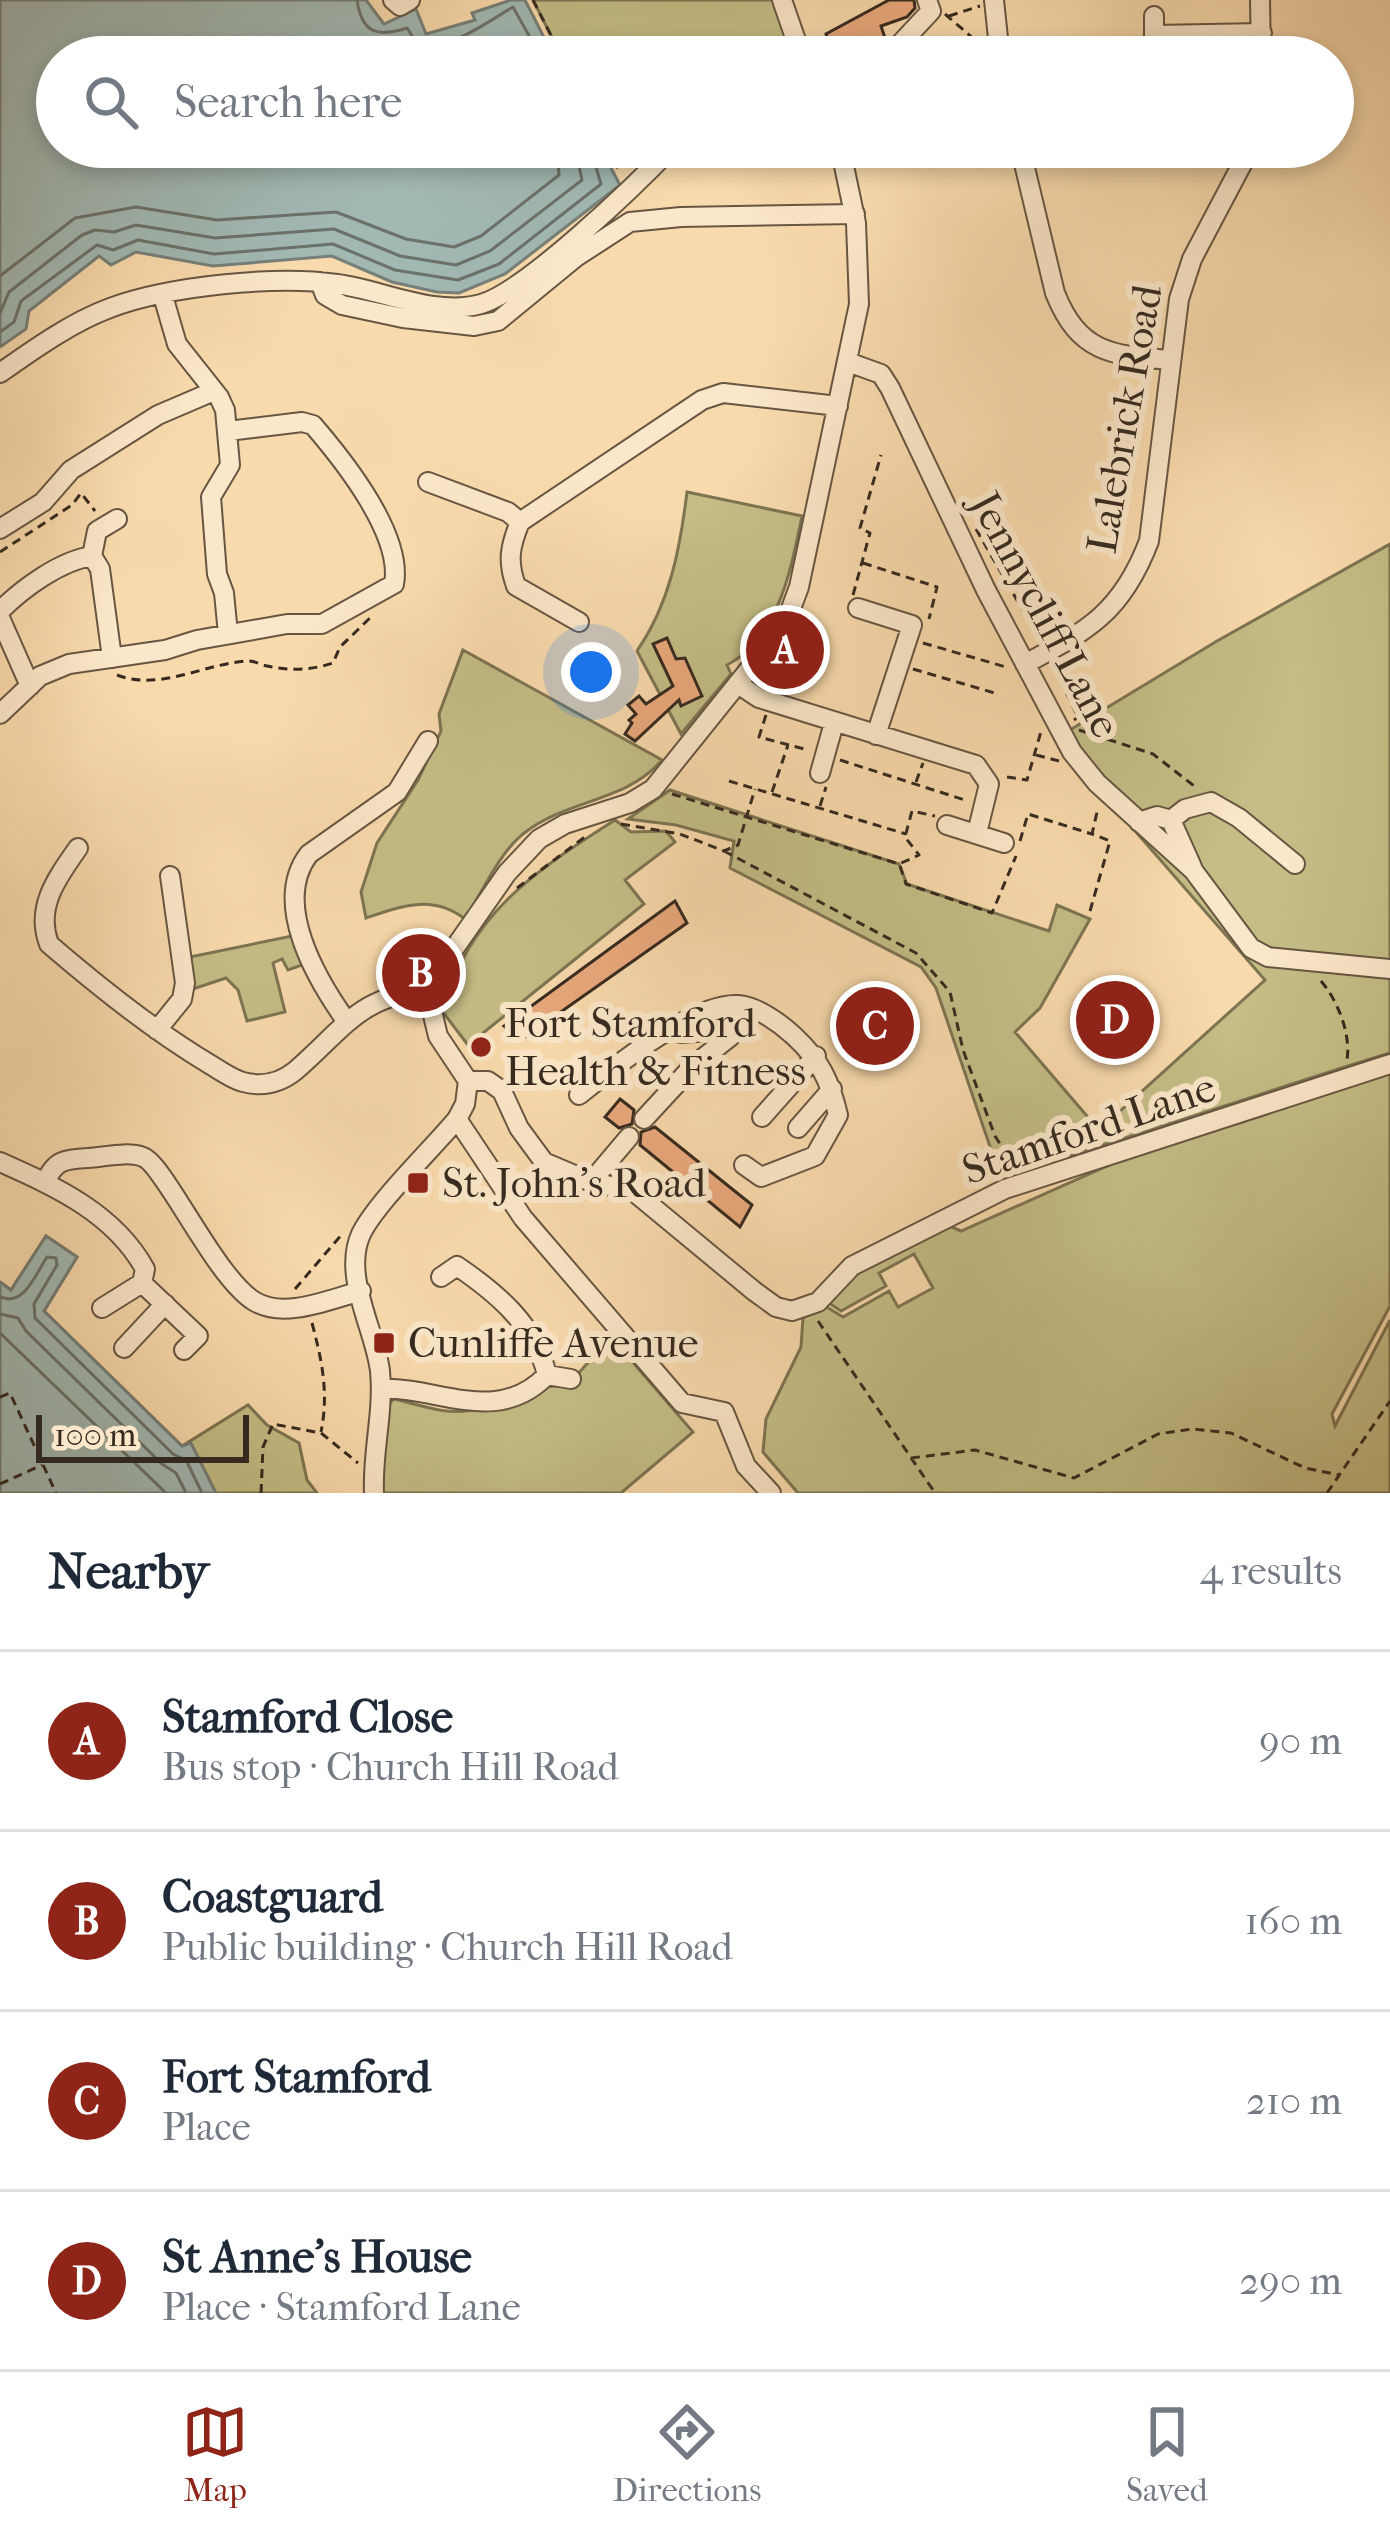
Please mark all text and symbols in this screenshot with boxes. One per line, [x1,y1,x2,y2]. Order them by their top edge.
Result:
search box [36,36,1354,168]
icon: search [78,69,144,135]
text: Search here [174,76,402,129]
street label: Lalebrick Road [1077,280,1173,557]
street label: Jennycliff Lane [958,481,1130,746]
pin: A [746,605,824,695]
your location [561,642,621,702]
pin: B [382,928,460,1018]
pin: D [1076,975,1154,1065]
pin: C [836,981,914,1071]
place label: Fort Stamford Health & Fitness [505,999,806,1096]
marker: Fort Stamford Health & Fitness [468,1034,494,1060]
street label: Stamford Lane [956,1063,1222,1195]
place label: St. John's Road [442,1159,707,1208]
marker: St. John's Road [405,1170,431,1196]
place label: Cunliffe Avenue [408,1319,699,1368]
marker: Cunliffe Avenue [371,1330,397,1356]
scale bar [36,1409,249,1462]
text: 100 m [54,1416,137,1455]
text: Nearby [48,1541,209,1601]
text: 4 results [1200,1548,1342,1594]
text: Stamford Close [162,1691,453,1744]
text: A [74,1718,100,1764]
text: 90 m [1259,1718,1342,1764]
text: Bus stop · Church Hill Road [162,1744,619,1790]
text: Coastguard [162,1871,383,1924]
text: B [74,1898,100,1944]
text: 160 m [1245,1898,1342,1944]
text: Public building · Church Hill Road [162,1924,733,1970]
text: Fort Stamford [162,2051,431,2104]
text: C [74,2078,100,2124]
text: 210 m [1246,2078,1342,2124]
text: Place [162,2104,251,2150]
text: St Anne's House [162,2231,472,2284]
text: D [72,2258,102,2304]
text: 290 m [1239,2258,1342,2304]
text: Place · Stamford Lane [162,2284,521,2330]
tab: Map [182,2399,248,2510]
tab: Directions [613,2399,761,2510]
tab: Saved [1126,2399,1208,2510]

